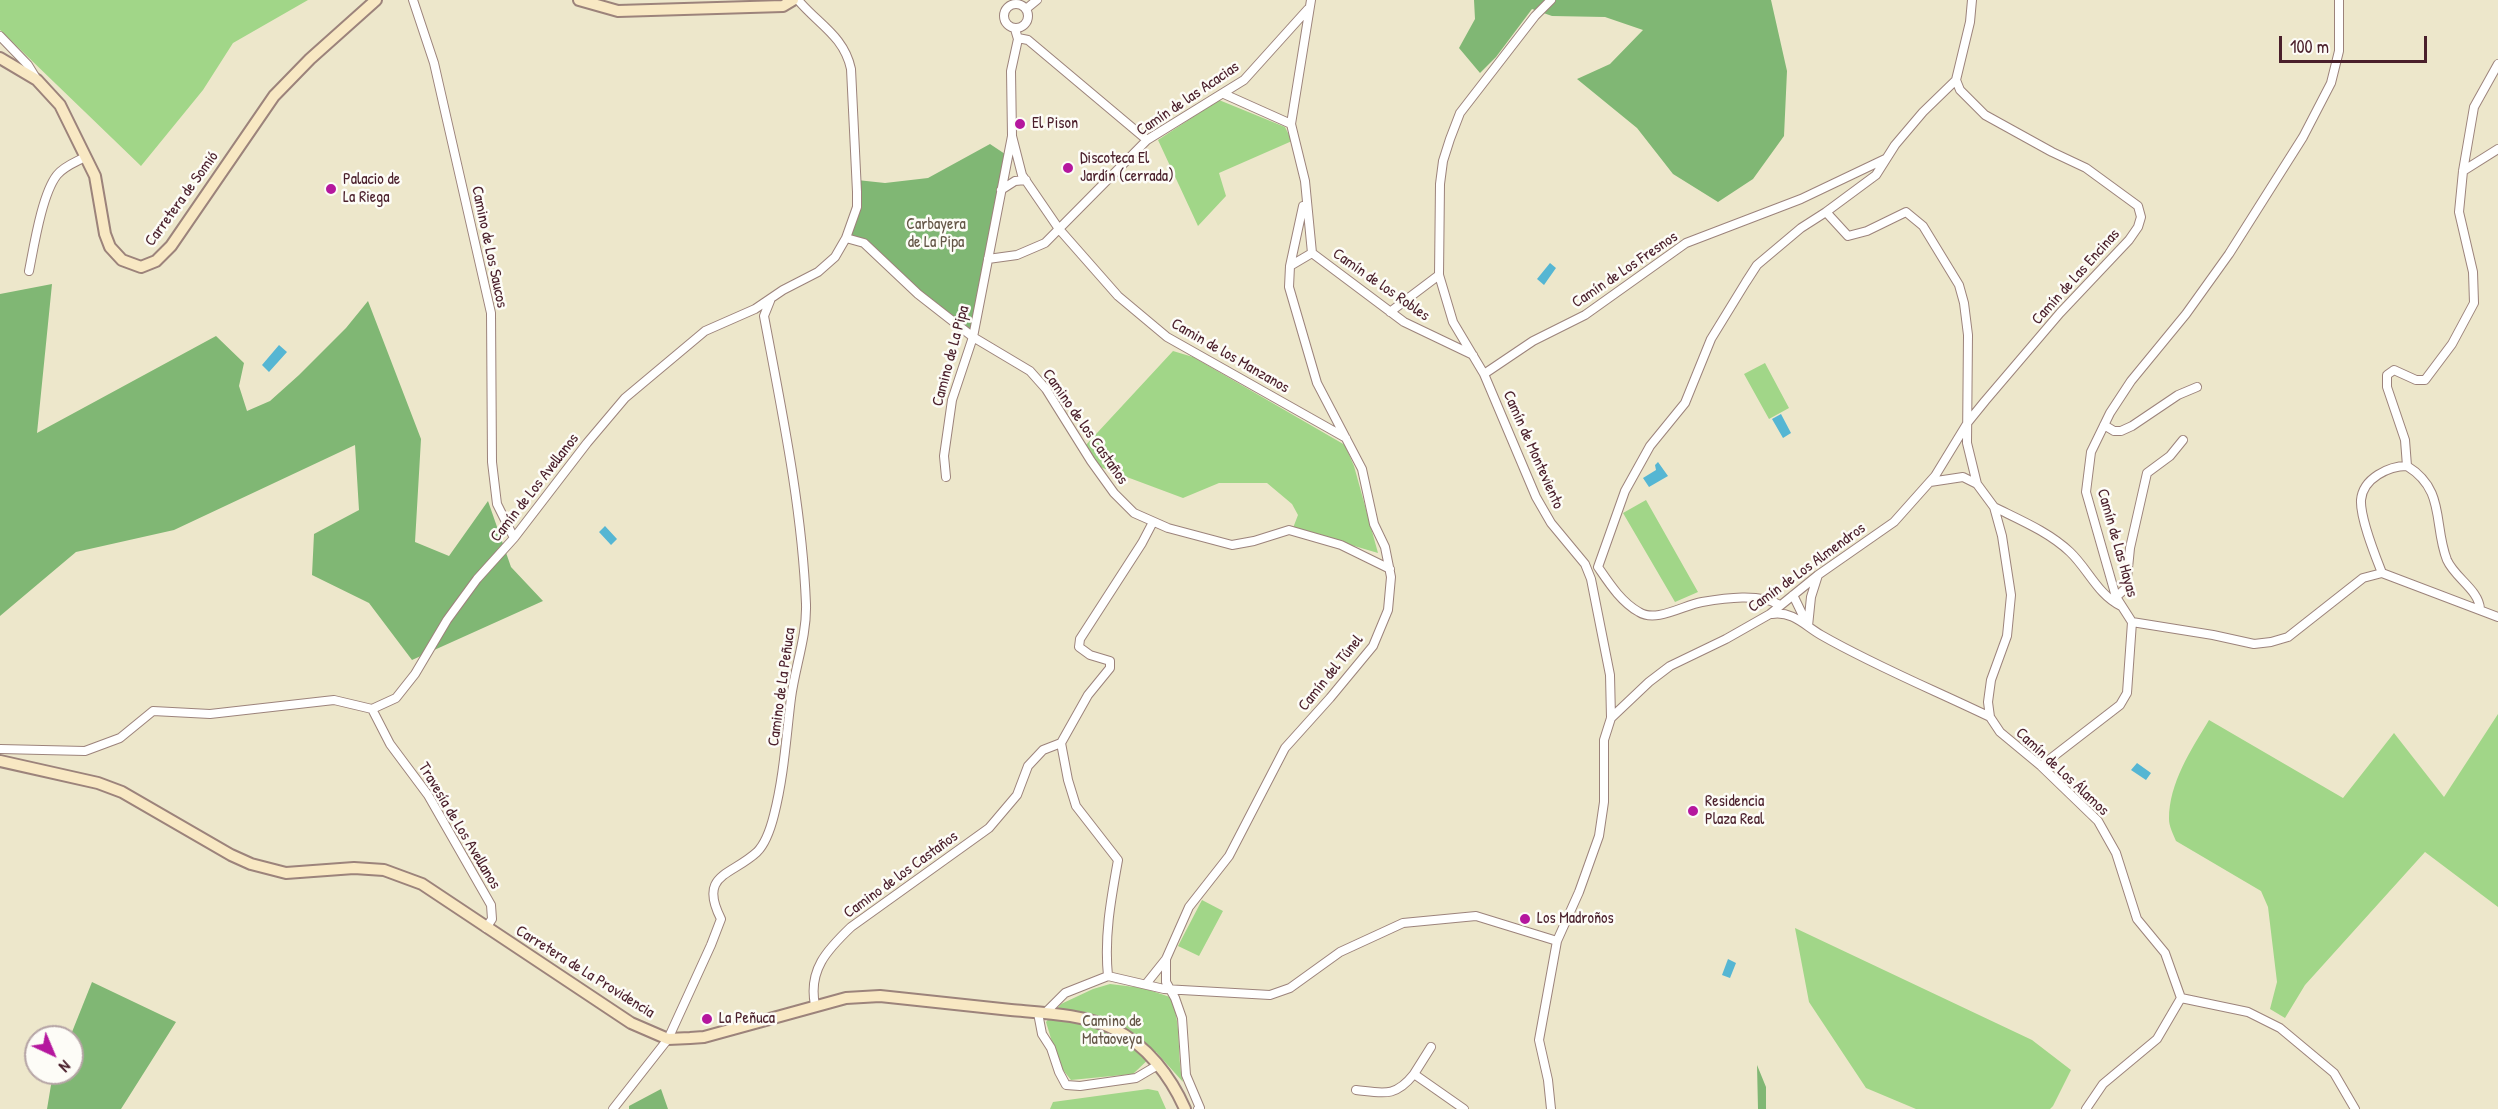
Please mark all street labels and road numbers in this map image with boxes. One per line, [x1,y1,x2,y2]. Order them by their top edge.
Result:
street label: Camín de las Acacias [1133,58,1243,140]
street label: Carretera de Somió [141,148,223,250]
street label: Camino de Los Saucos [467,184,511,310]
street label: Camín de Las Encinas [2028,225,2124,329]
street label: Camín de Los Fresnos [1568,228,1682,312]
street label: Camín de los Robles [1329,244,1433,326]
street label: Camino de La Pipa [928,304,974,408]
street label: Camin de los Manzanos [1168,314,1292,398]
street label: Camino de los Castaños [1038,366,1132,488]
street label: Camín de Monteviento [1498,388,1568,512]
street label: Camín de Los Avellanos [487,430,583,546]
street label: Camín de Las Hayas [2092,487,2142,599]
street label: Camín de Los Almendros [1745,519,1869,617]
street label: Camino de La Peñuca [764,627,800,747]
street label: Camín del Túnel [1294,631,1368,715]
street label: Camín de Los Álamos [2011,724,2113,820]
street label: Travesía de Los Avellanos [414,759,504,893]
street label: Camino de los Castaños [840,827,962,923]
street label: Carretera de La Providencia [512,921,658,1023]

